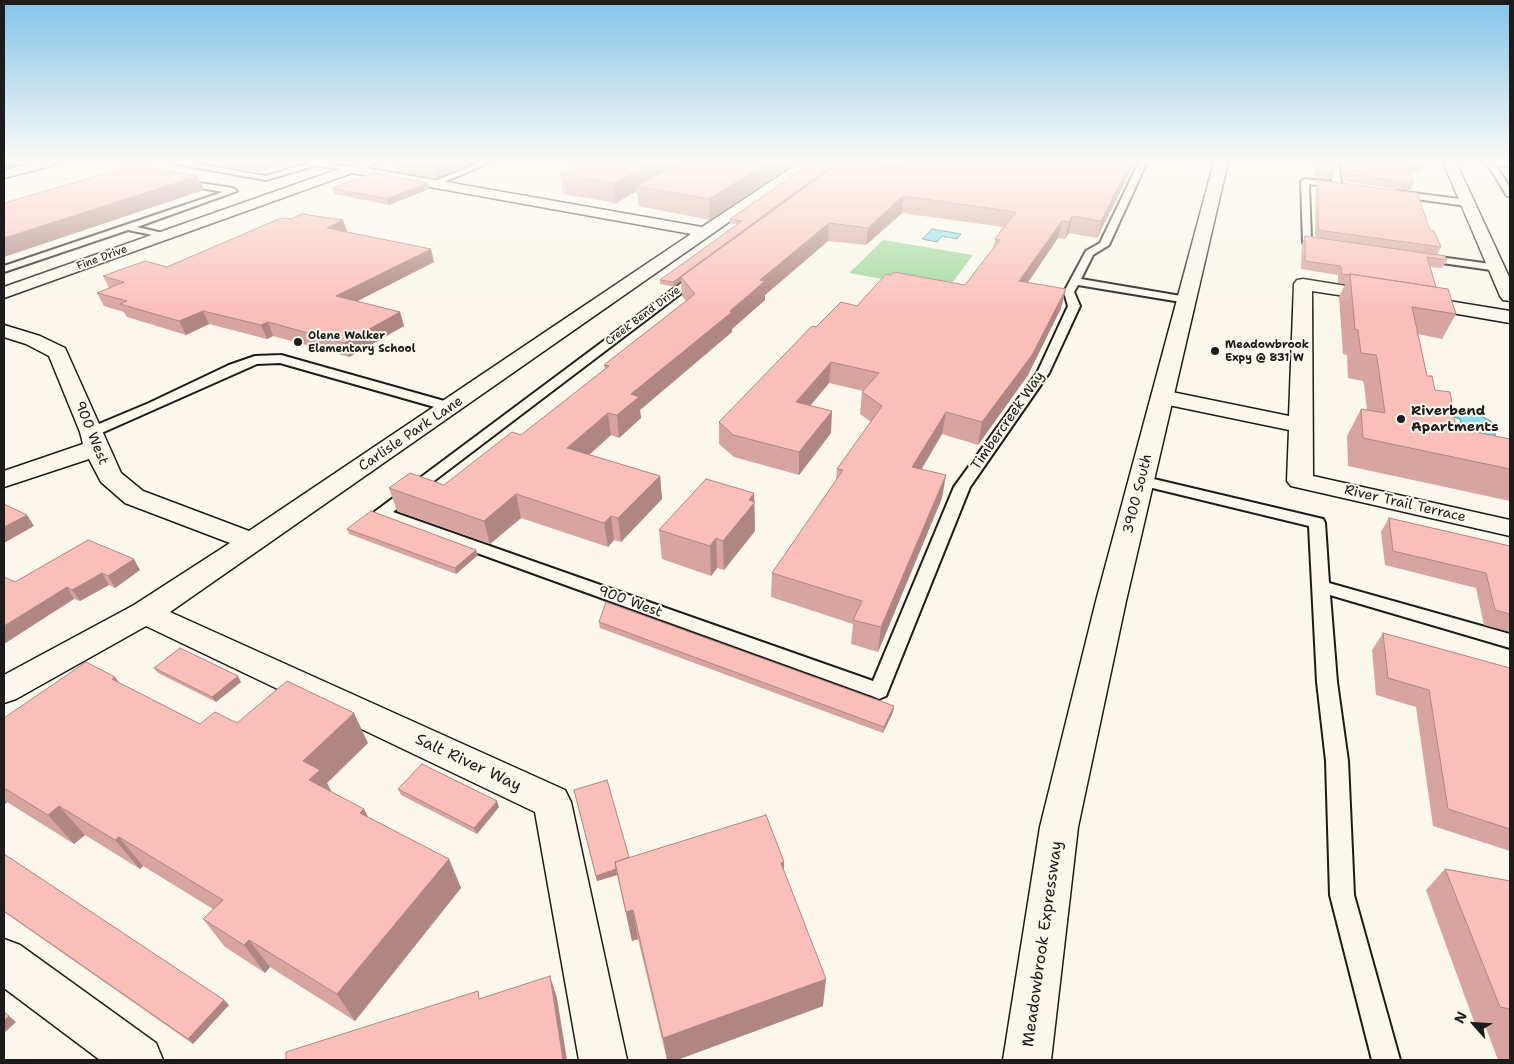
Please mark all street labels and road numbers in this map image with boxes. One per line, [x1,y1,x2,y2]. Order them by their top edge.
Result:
street label: Fine Drive [75,243,129,273]
street label: Creek Bend Drive [603,284,683,348]
street label: Timbercreek Way [968,369,1048,473]
street label: Carlisle Park Lane [356,393,466,475]
street label: 900 West [71,399,111,467]
street label: 3900 South [1120,452,1156,536]
street label: River Trail Terrace [1343,482,1467,526]
street label: 900 West [596,583,664,621]
street label: Salt River Way [412,730,524,796]
street label: Meadowbrook Expressway [1019,840,1067,1048]

